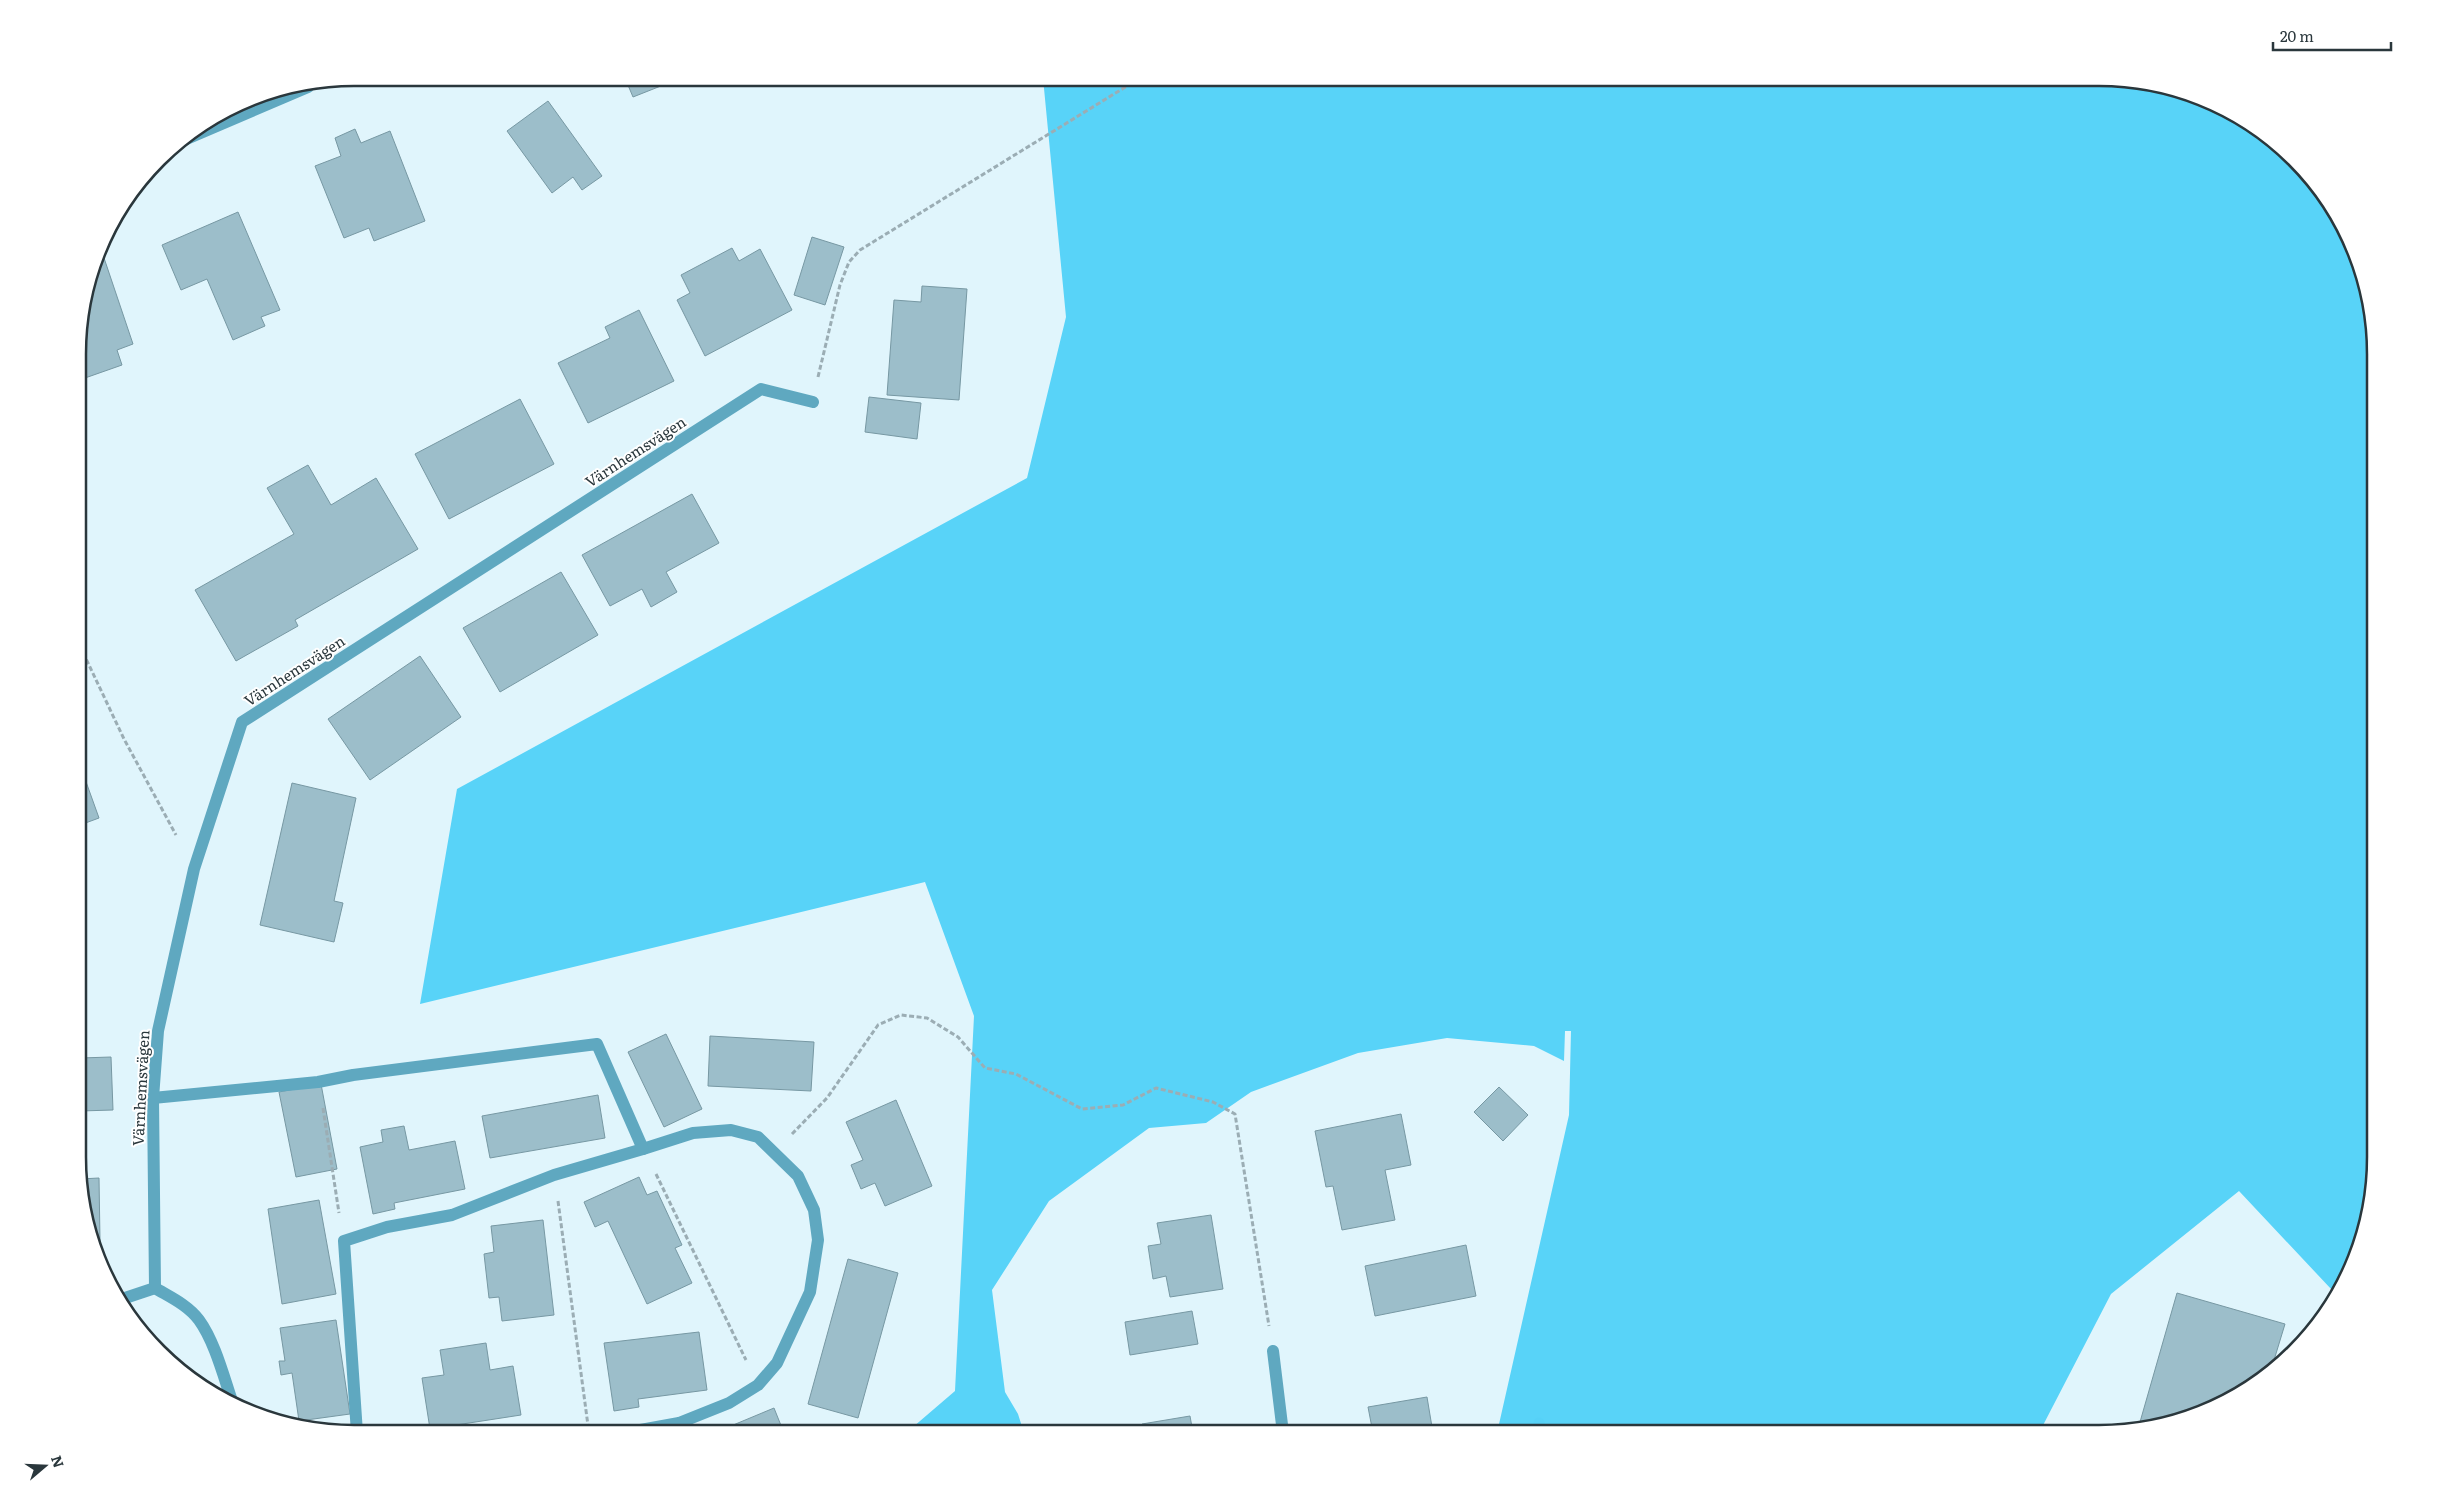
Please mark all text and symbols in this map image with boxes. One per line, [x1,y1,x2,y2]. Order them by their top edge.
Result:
scale bar [2273,20,2390,52]
text: 20 m [2280,24,2314,47]
street label: Värnhemsvägen [580,410,690,492]
street label: Värnhemsvägen [239,629,349,711]
street label: Värnhemsvägen [125,1029,155,1147]
north arrow [20,1441,70,1491]
text: N [47,1453,70,1470]

